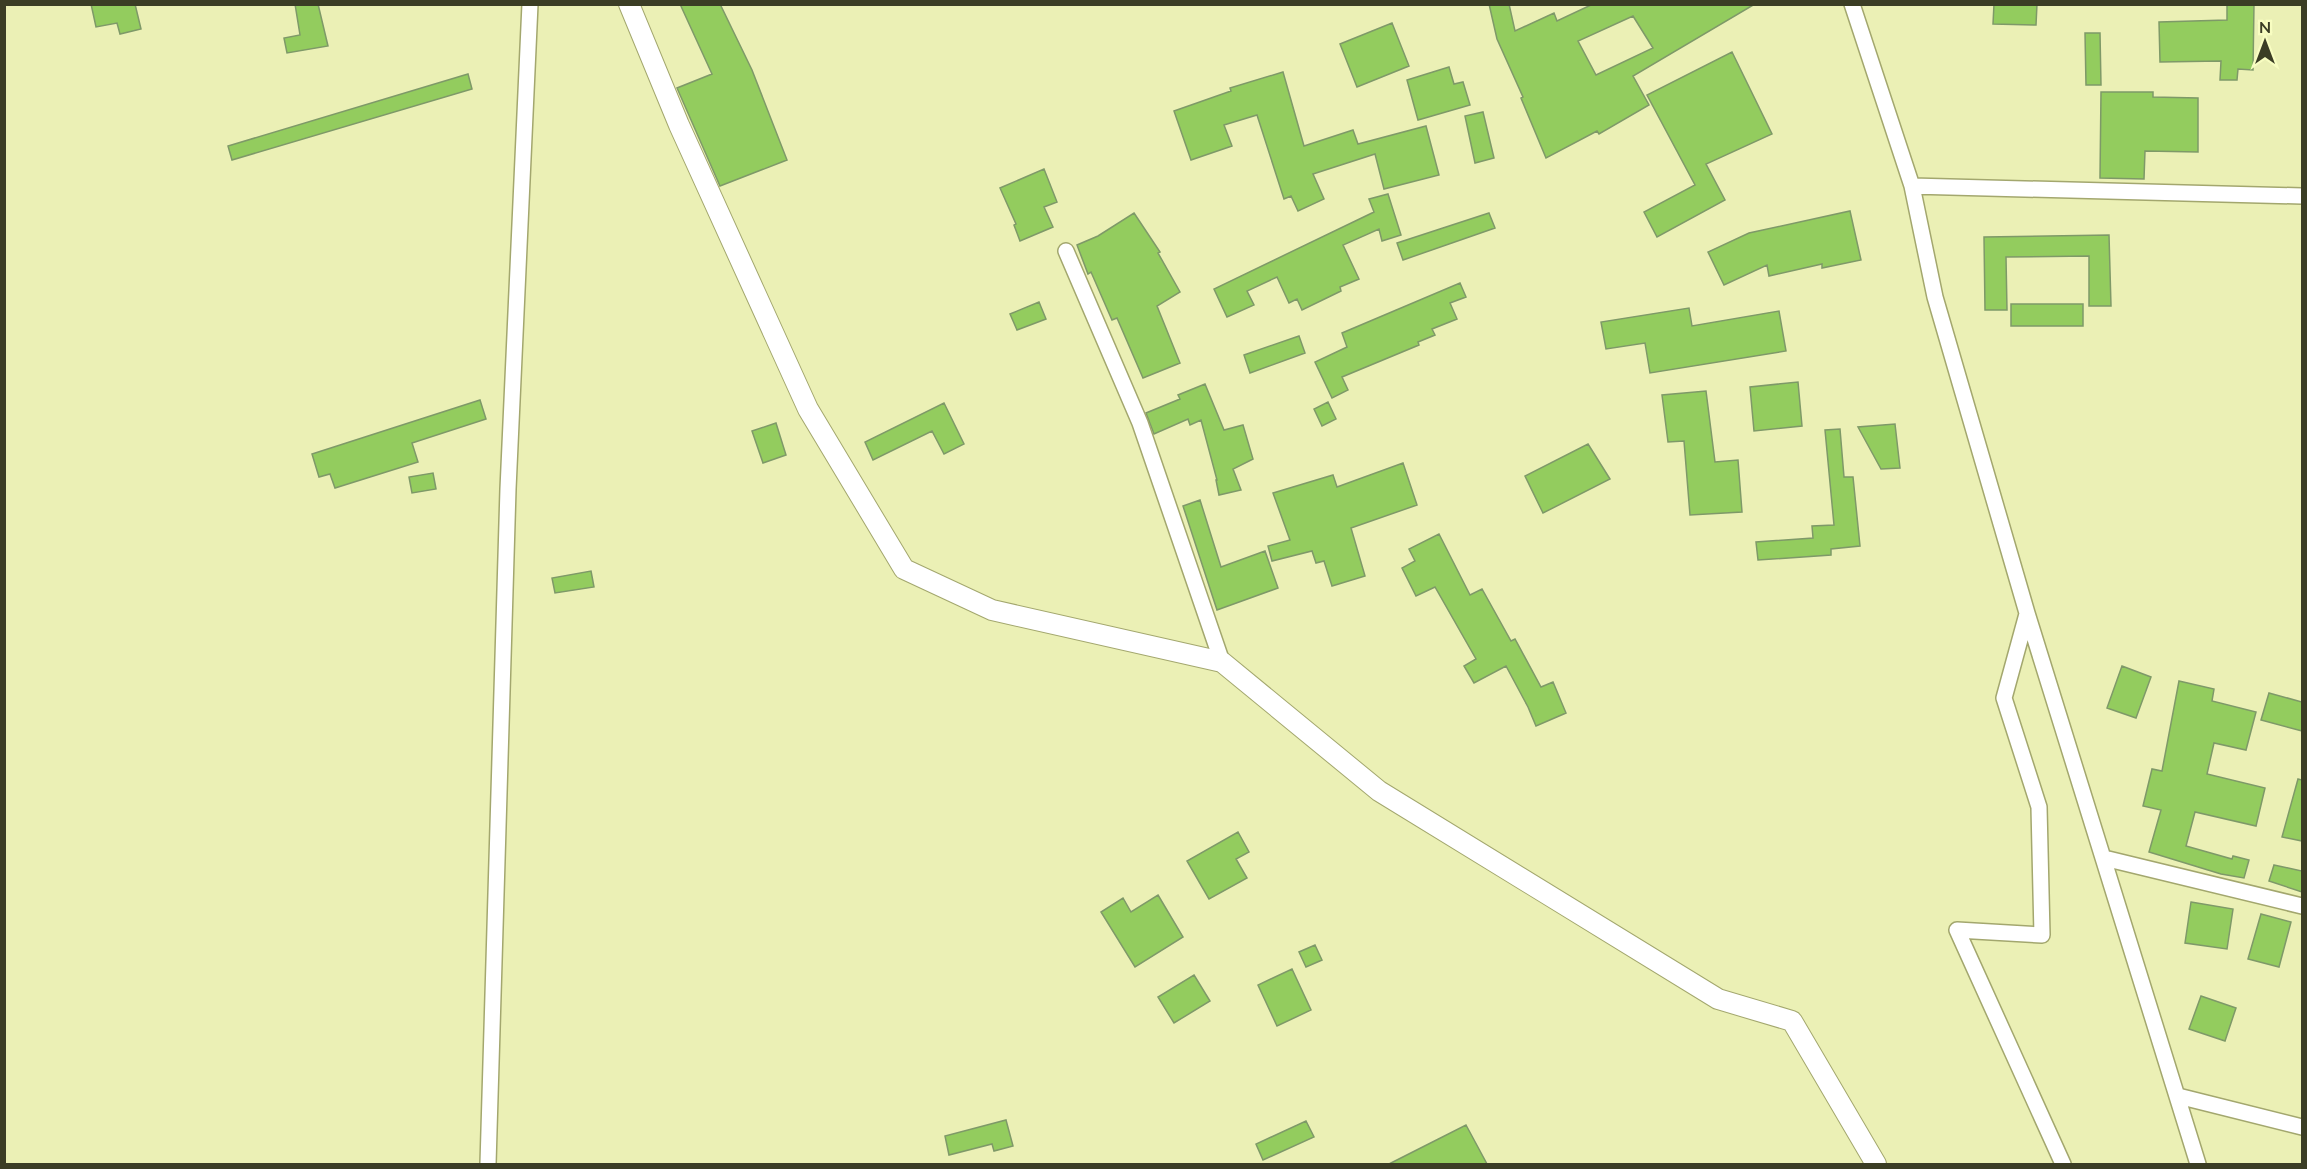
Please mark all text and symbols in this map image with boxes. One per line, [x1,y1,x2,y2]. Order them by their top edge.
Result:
north arrow [2235,12,2295,72]
text: N [2259,17,2271,37]

